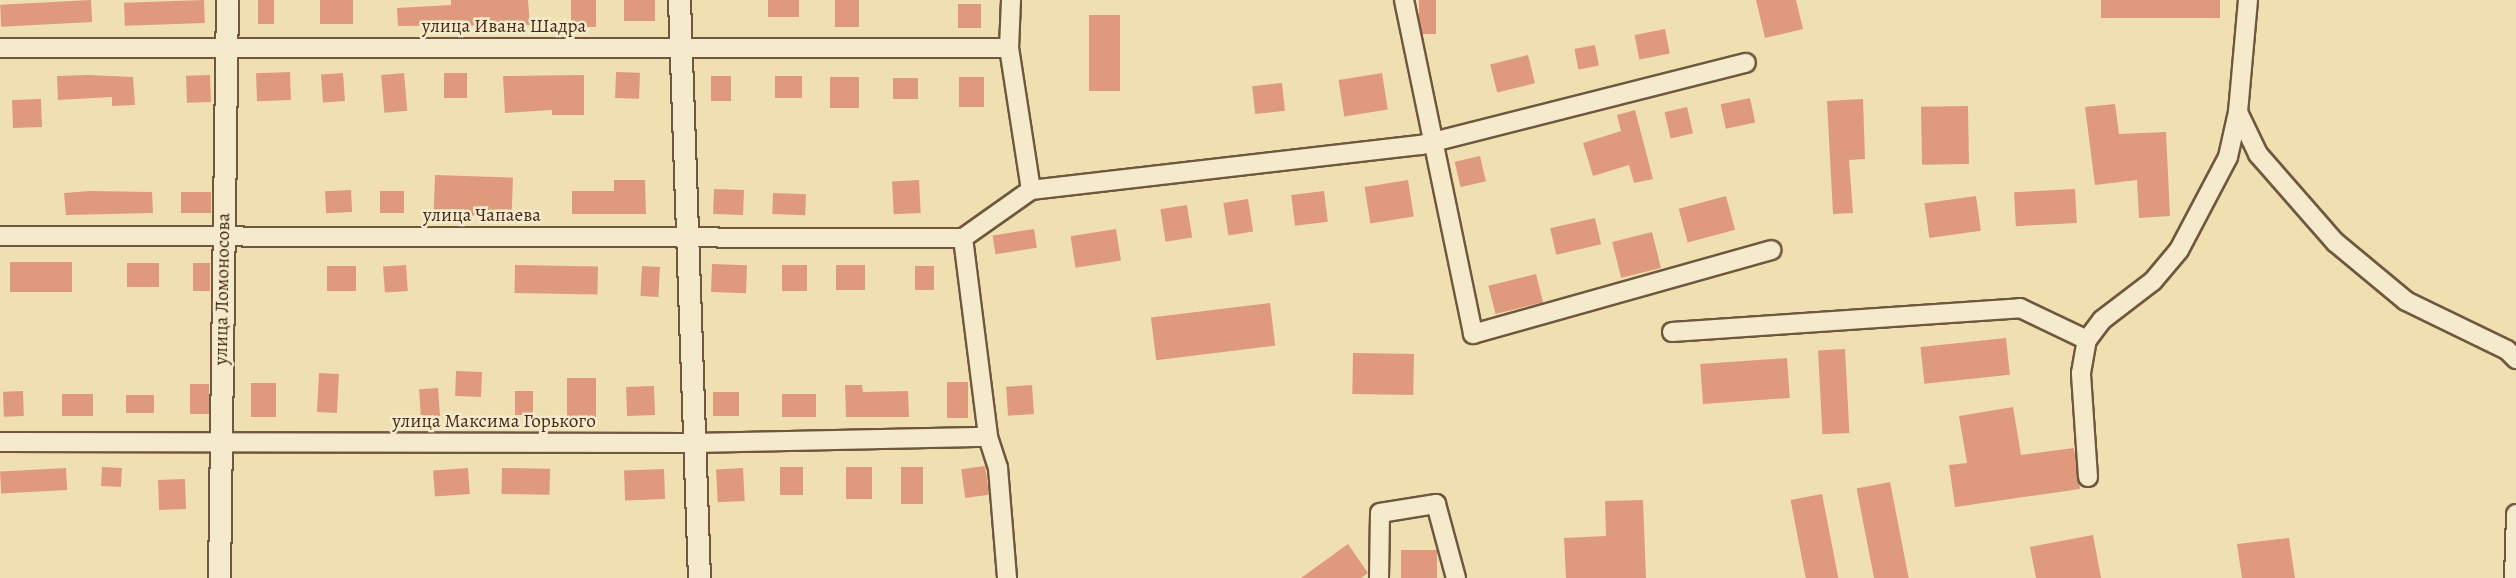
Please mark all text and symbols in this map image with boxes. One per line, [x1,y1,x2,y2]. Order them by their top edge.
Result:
street label: улица Ивана Шадра [422,16,586,38]
street label: улица Чапаева [423,205,541,227]
street label: улица Ломоносова [210,213,236,365]
street label: улица Максима Горького [392,411,596,433]

